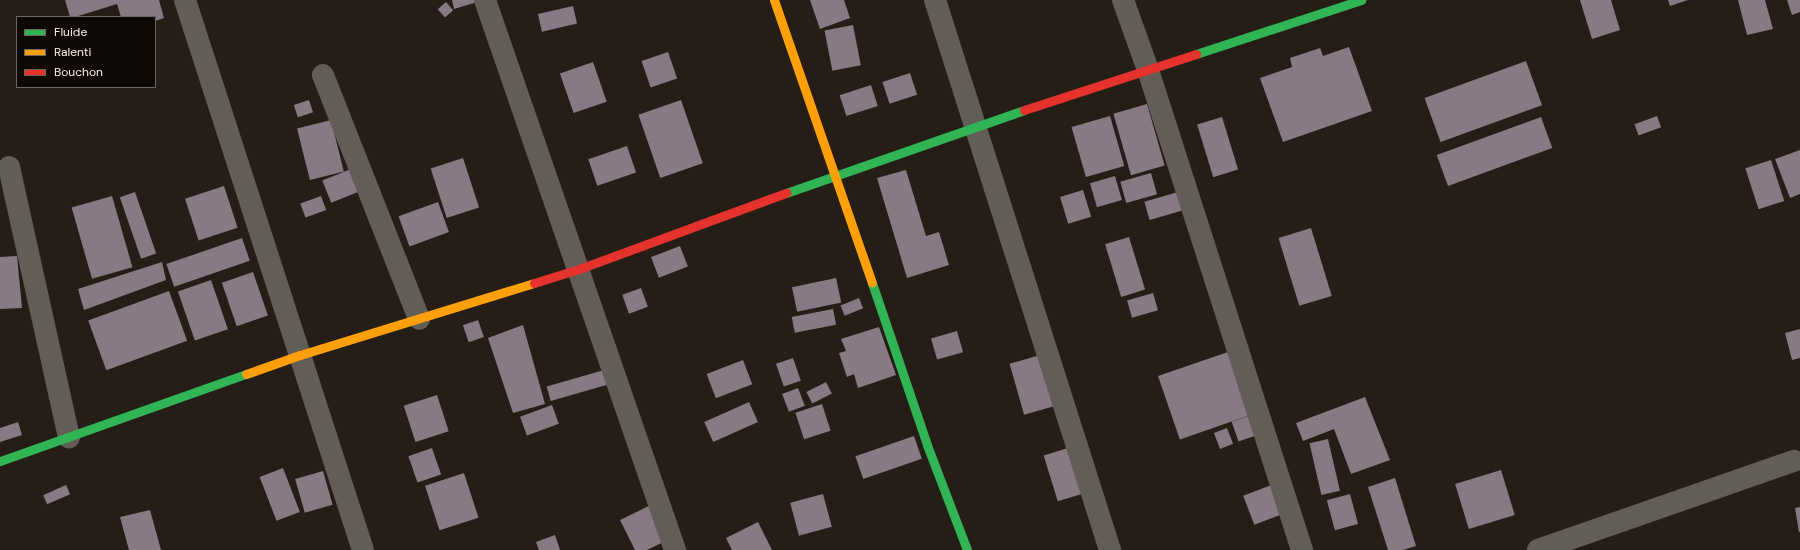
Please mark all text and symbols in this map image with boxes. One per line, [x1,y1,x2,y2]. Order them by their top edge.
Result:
legend [16,16,156,88]
text: Fluide [54,24,87,40]
text: Ralenti [54,44,91,60]
text: Bouchon [54,64,103,80]

